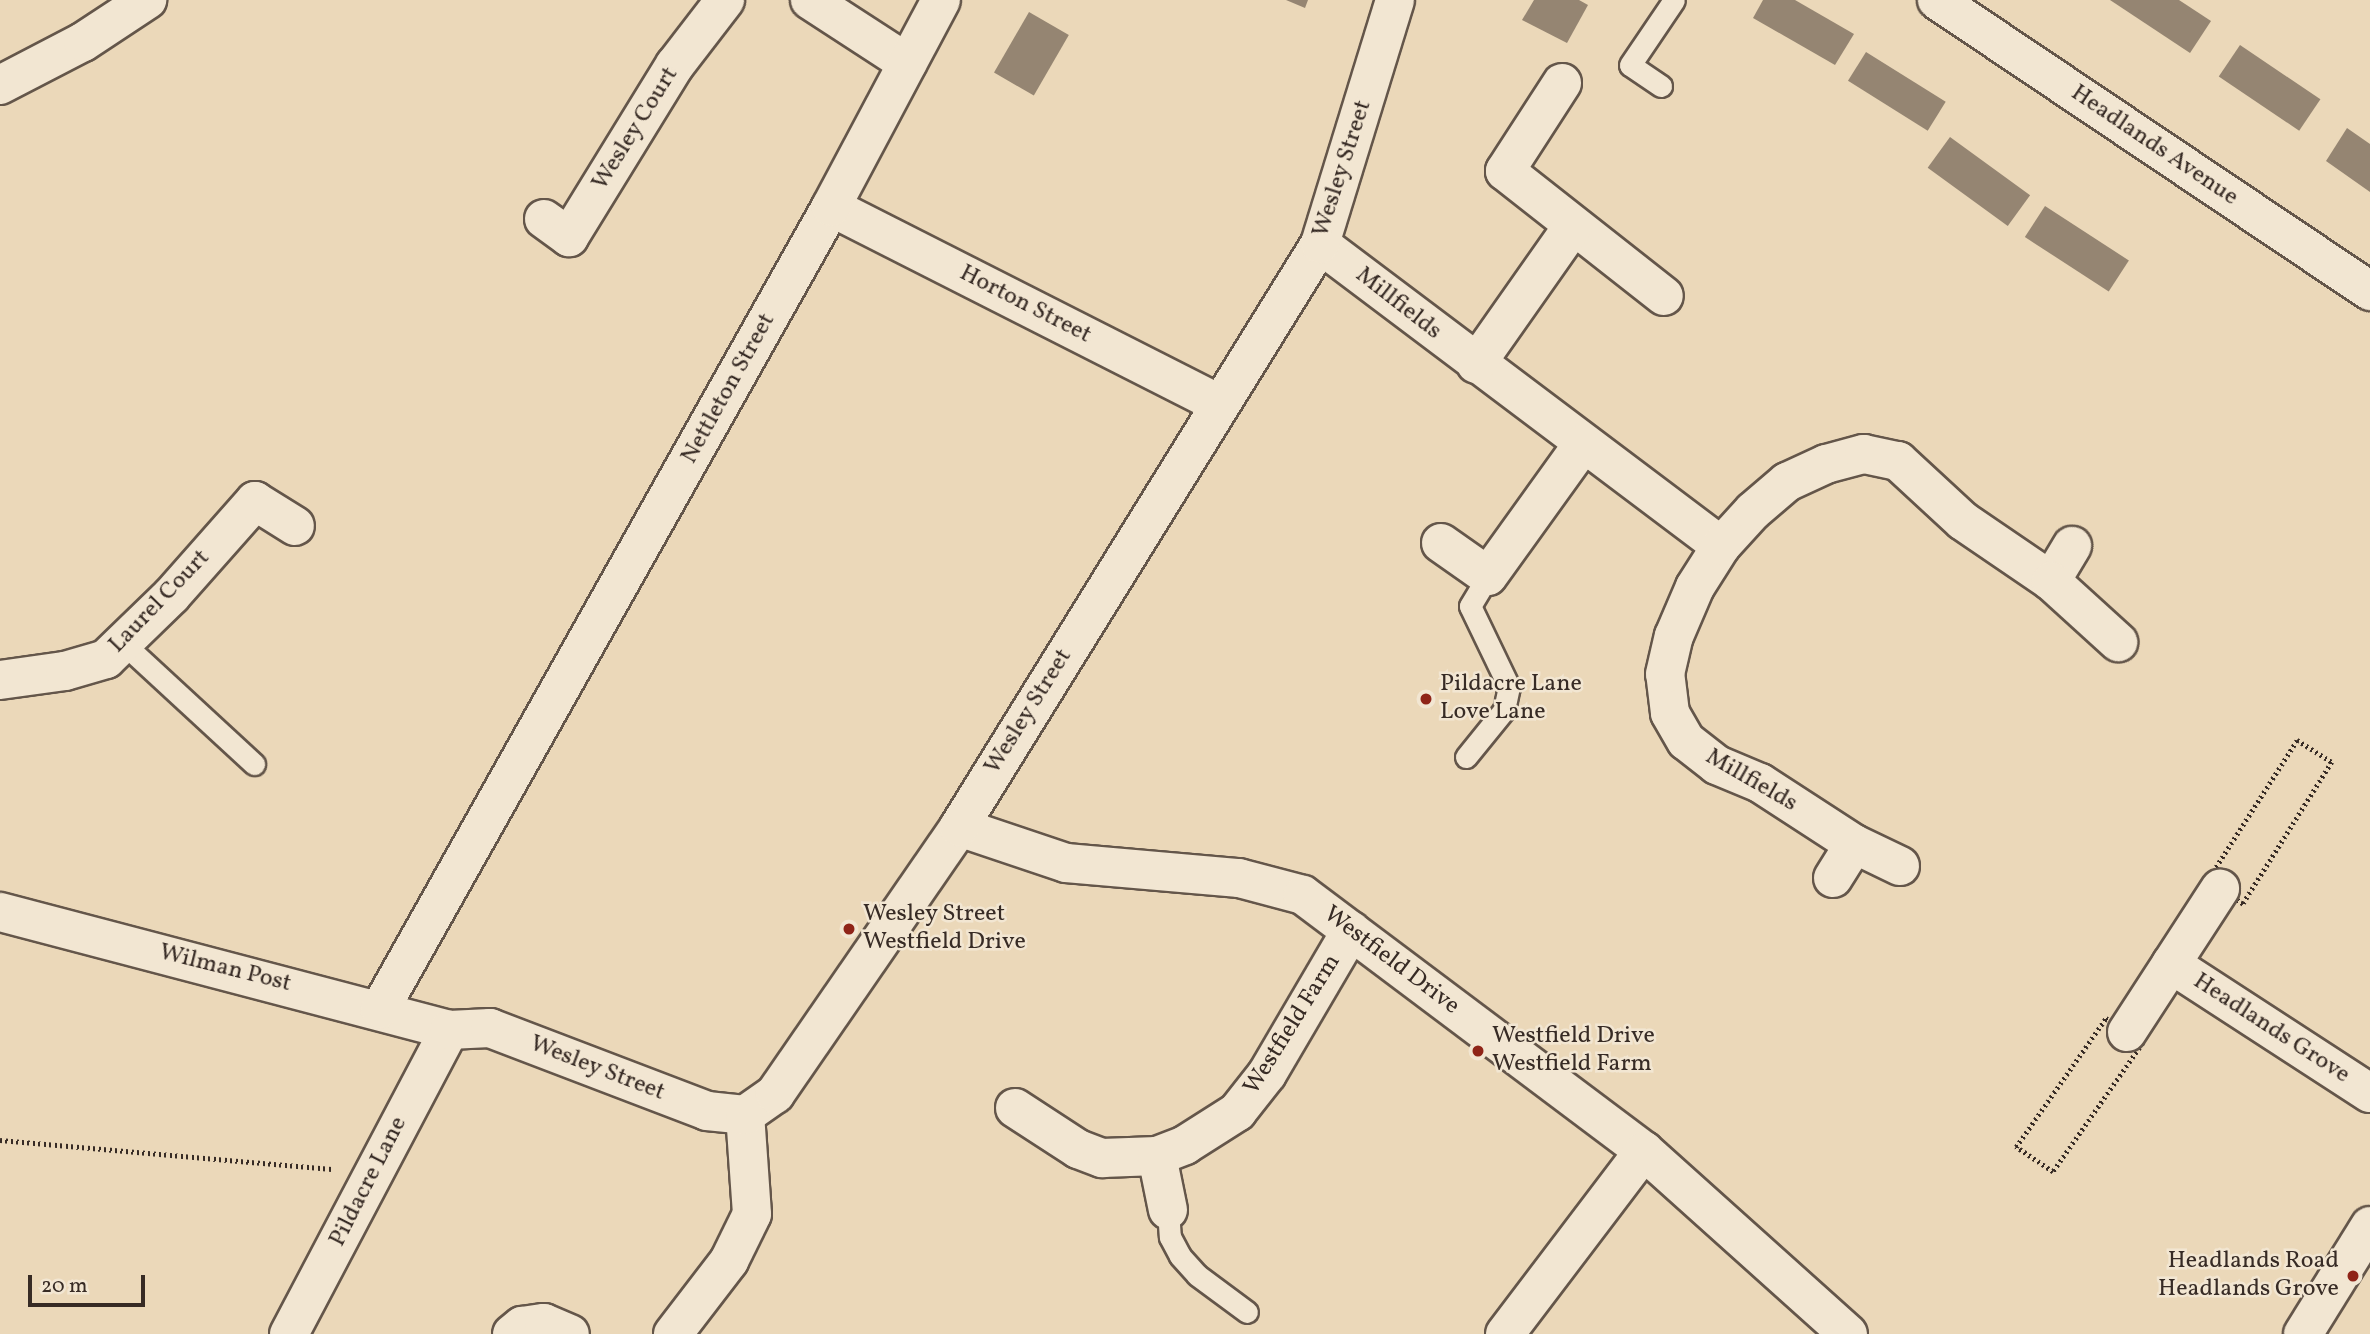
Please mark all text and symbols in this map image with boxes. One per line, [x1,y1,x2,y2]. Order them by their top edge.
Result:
street label: Wesley Court [587,62,685,196]
street label: Headlands Avenue [2065,79,2243,213]
street label: Wesley Street [1307,97,1379,241]
street label: Horton Street [954,260,1096,350]
street label: Millfields [1349,261,1447,347]
street label: Nettleton Street [676,309,782,469]
street label: Laurel Court [104,544,216,660]
street label: Wesley Street [979,644,1079,780]
place label: Pildacre Lane Love Lane [1440,671,1582,727]
marker: Pildacre Lane Love Lane [1418,691,1434,707]
street label: Millfields [1700,743,1802,819]
place label: Wesley Street Westfield Drive [863,901,1026,957]
street label: Westfield Drive [1317,901,1465,1021]
marker: Wesley Street Westfield Drive [841,921,857,937]
street label: Wilman Post [156,939,294,999]
street label: Westfield Farm [1238,950,1348,1100]
street label: Headlands Grove [2187,968,2355,1090]
place label: Westfield Drive Westfield Farm [1492,1023,1655,1079]
street label: Wesley Street [525,1030,669,1108]
marker: Westfield Drive Westfield Farm [1470,1043,1486,1059]
street label: Pildacre Lane [324,1112,414,1252]
place label: Headlands Road Headlands Grove [2158,1248,2339,1304]
scale bar [32,1260,149,1304]
marker: Headlands Road Headlands Grove [2345,1268,2361,1284]
text: 20 m [41,1272,87,1301]

